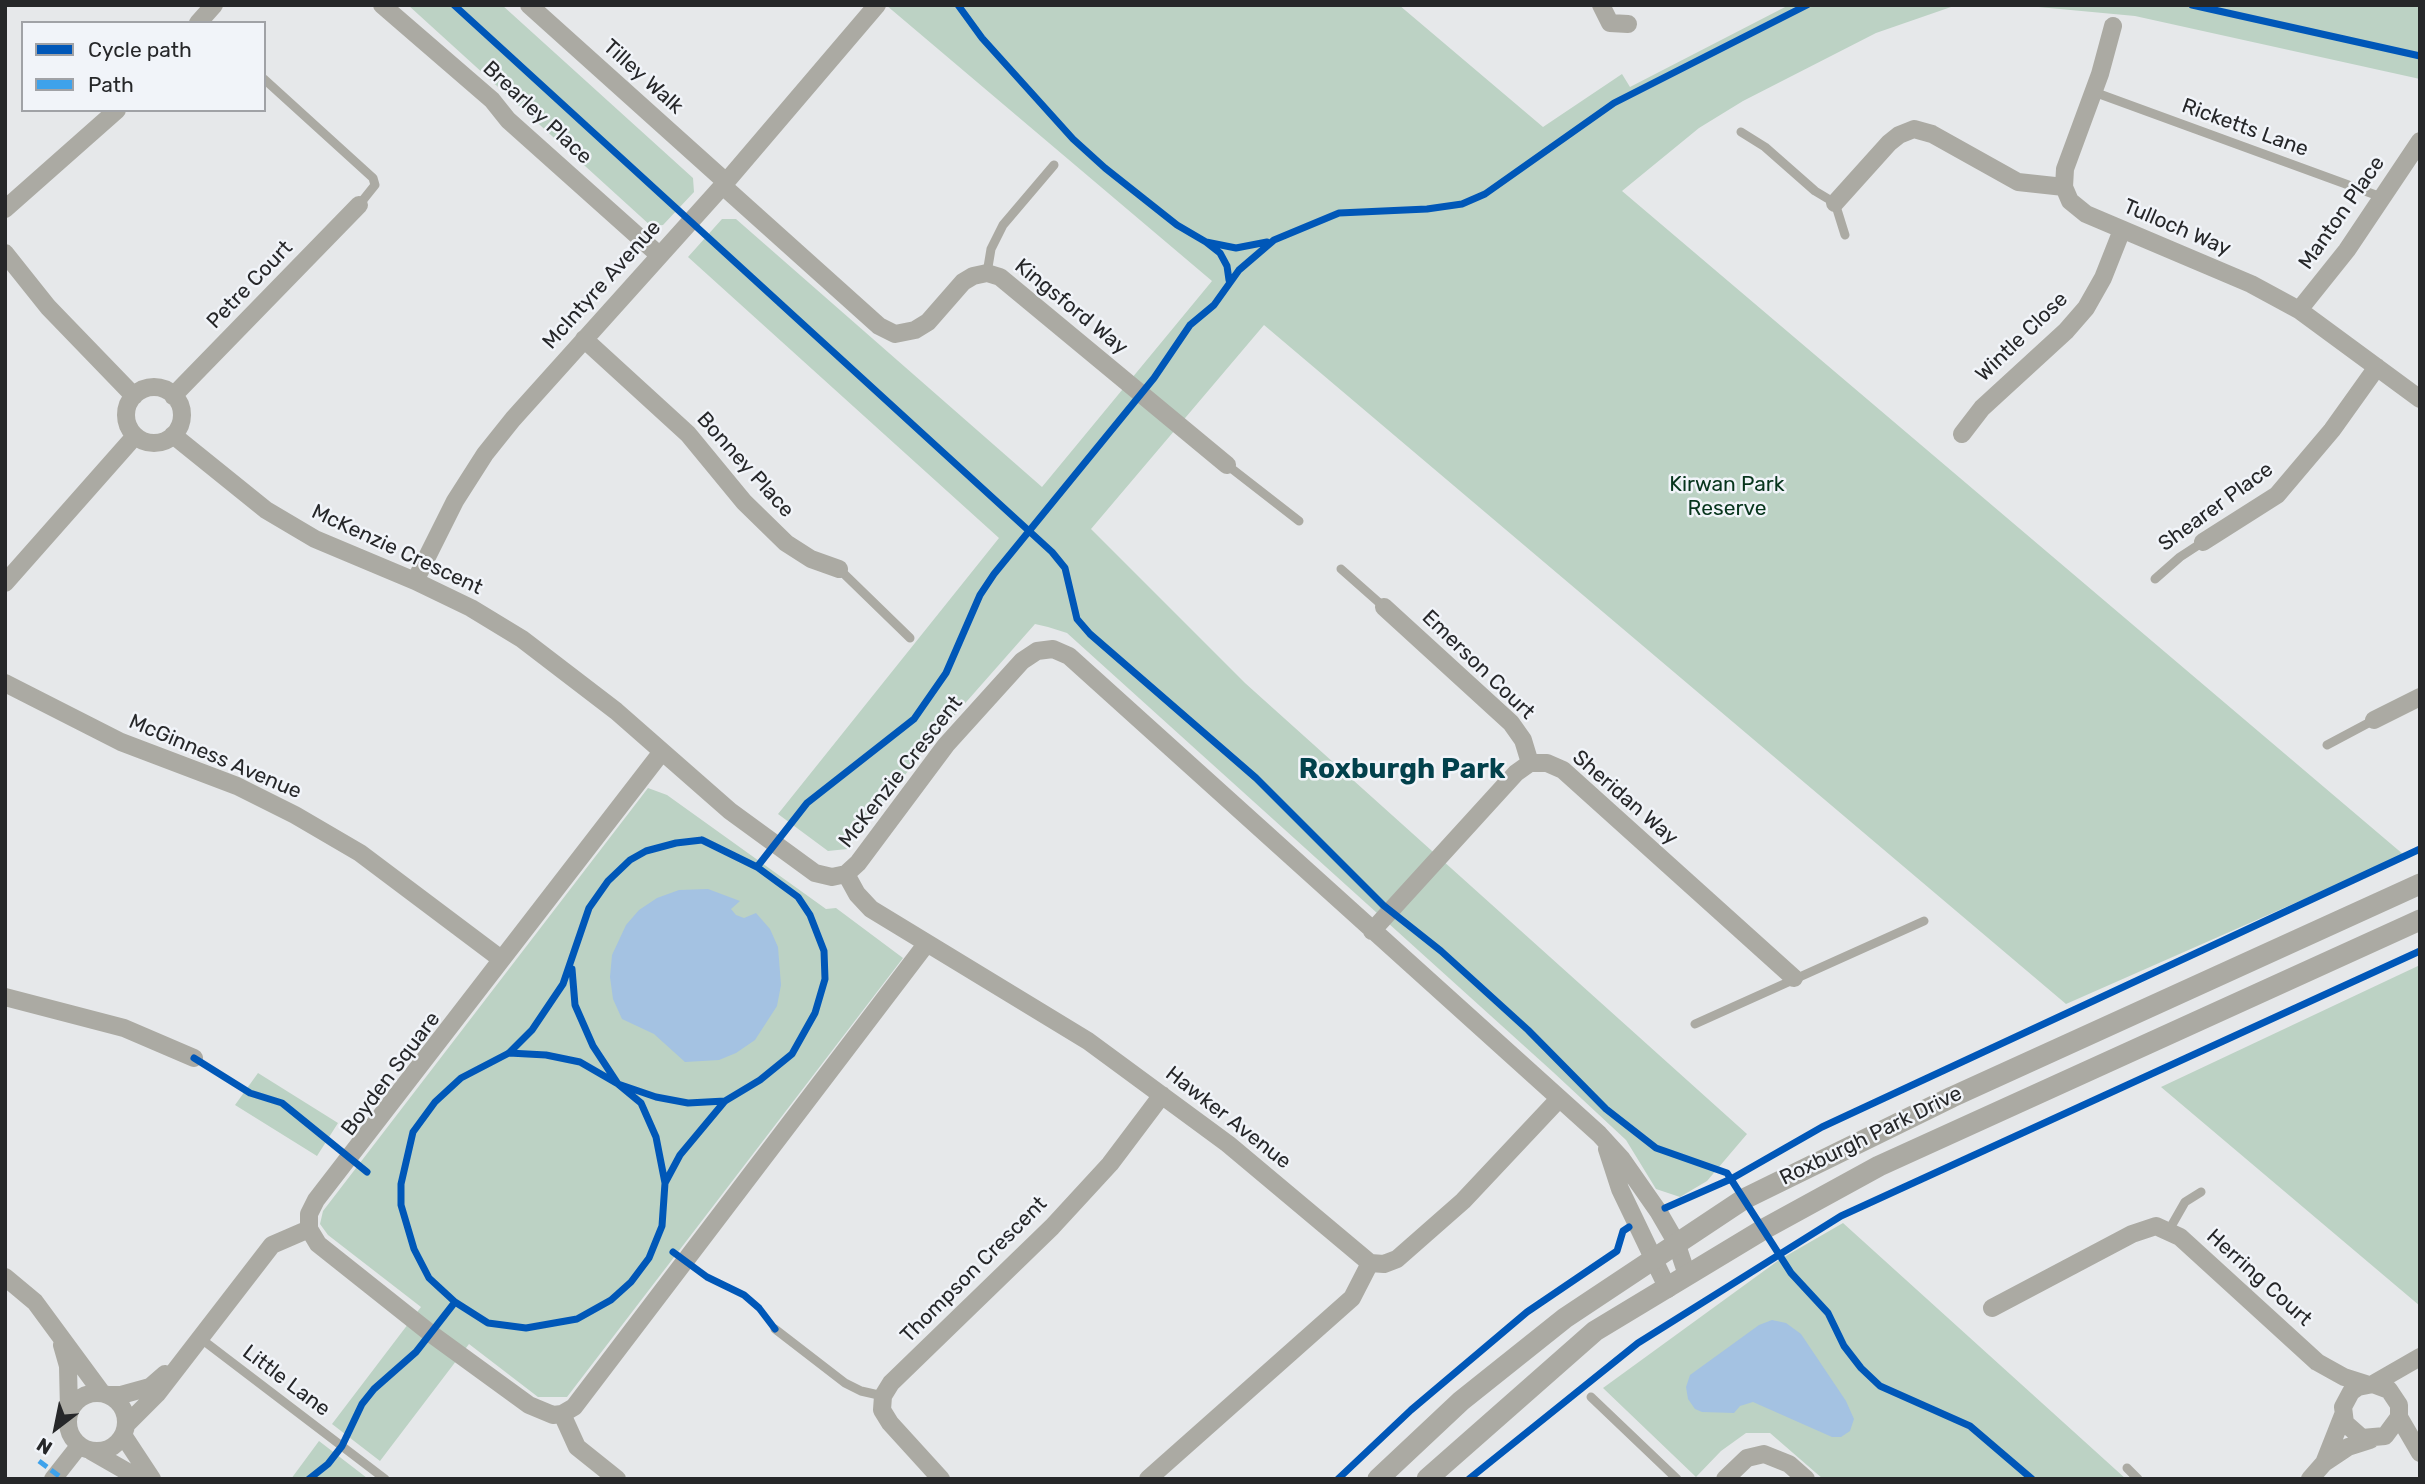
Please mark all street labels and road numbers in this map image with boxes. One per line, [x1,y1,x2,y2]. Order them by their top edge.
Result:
street label: Tilley Walk [598,34,688,120]
street label: Brearley Place [477,56,597,170]
street label: Ricketts Lane [2178,93,2312,163]
street label: Manton Place [2294,152,2390,274]
street label: Tulloch Way [2120,194,2234,262]
street label: McIntyre Avenue [538,215,666,355]
street label: Petre Court [202,236,298,334]
street label: Kingsford Way [1009,254,1133,360]
street label: Wintle Close [1971,287,2073,387]
street label: Bonney Place [691,407,799,523]
street label: Shearer Place [2154,457,2278,557]
street label: McKenzie Crescent [307,499,487,601]
street label: Emerson Court [1417,605,1539,725]
street label: McKenzie Crescent [834,691,968,853]
street label: McGinness Avenue [125,709,305,805]
street label: Sheridan Way [1567,745,1683,851]
street label: Boyden Square [336,1007,446,1141]
street label: Hawker Avenue [1160,1061,1296,1175]
street label: Roxburgh Park Drive [1776,1081,1966,1191]
street label: Thompson Crescent [896,1192,1052,1348]
street label: Herring Court [2201,1224,2317,1332]
street label: Little Lane [237,1340,335,1422]

